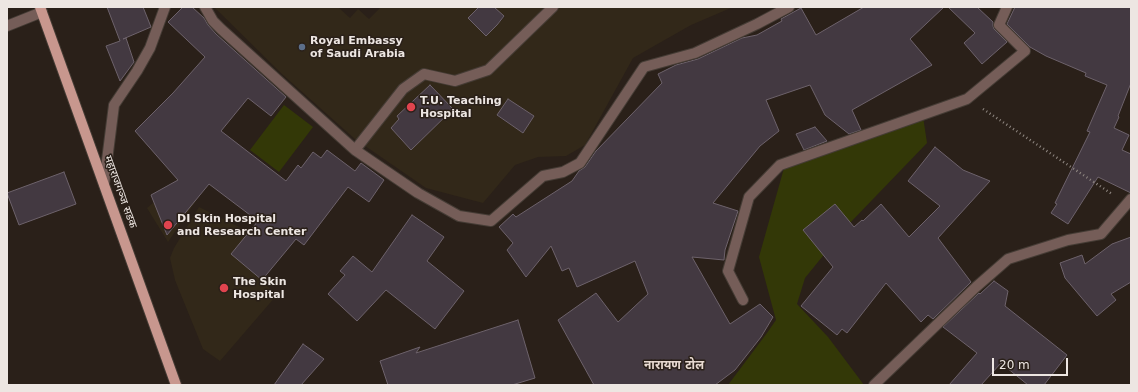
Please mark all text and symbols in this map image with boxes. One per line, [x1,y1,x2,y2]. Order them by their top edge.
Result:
place label: Royal Embassy of Saudi Arabia [310,34,405,60]
marker: Royal Embassy of Saudi Arabia [297,42,307,52]
place label: T.U. Teaching Hospital [420,94,502,120]
marker: T.U. Teaching Hospital [405,101,417,113]
street label: महाराजगञ्ज सडक [101,154,139,230]
place label: DI Skin Hospital and Research Center [177,212,306,238]
marker: DI Skin Hospital and Research Center [162,219,174,231]
place label: The Skin Hospital [233,275,286,301]
marker: The Skin Hospital [218,282,230,294]
scale bar [994,350,1070,376]
text: 20 m [999,358,1030,372]
district label: नारायण टोल [644,359,704,373]

